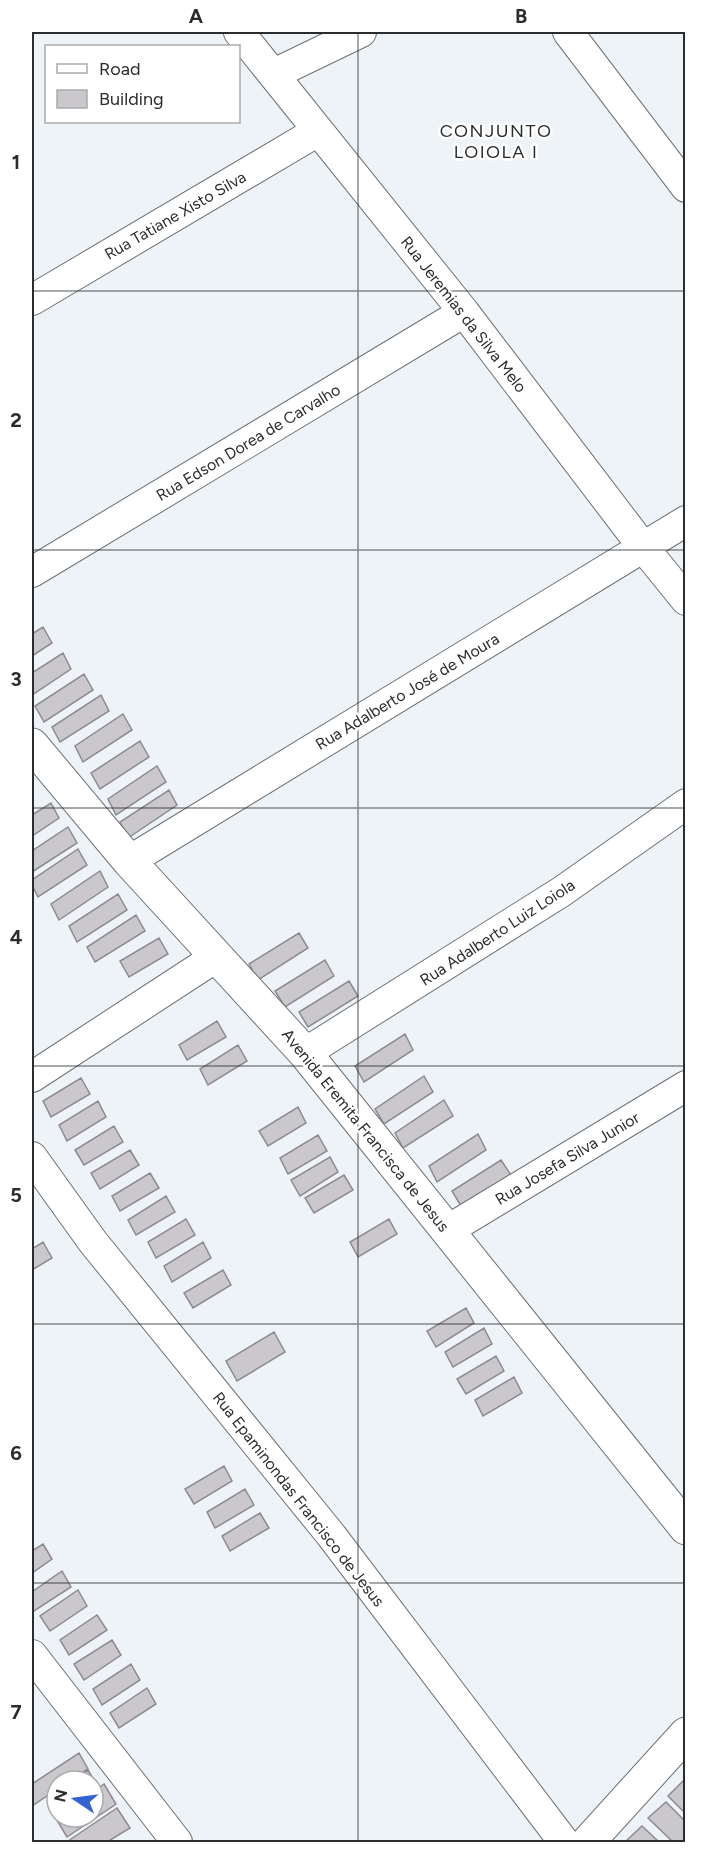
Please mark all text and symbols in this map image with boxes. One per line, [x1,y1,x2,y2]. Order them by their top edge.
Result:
text: A [189,4,204,28]
text: B [515,4,527,28]
legend [45,45,240,123]
text: Road [99,58,140,80]
text: Building [99,88,164,110]
district label: CONJUNTO LOIOLA I [440,120,552,163]
text: 1 [12,150,20,174]
street label: Rua Tatiane Xisto Silva [101,167,249,264]
street label: Rua Jeremias da Silva Melo [397,232,530,396]
street label: Rua Edson Dorea de Carvalho [153,380,344,505]
text: 2 [10,408,22,432]
street label: Rua Adalberto José de Moura [312,629,502,754]
text: 3 [10,667,22,691]
street label: Rua Adalberto Luiz Loiola [416,875,578,990]
text: 4 [10,925,23,949]
street label: Avenida Eremita Francisca de Jesus [278,1025,453,1235]
street label: Rua Josefa Silva Junior [492,1108,643,1209]
text: 5 [10,1183,22,1207]
street label: Rua Epaminondas Francisco de Jesus [209,1388,388,1610]
text: 6 [10,1441,22,1465]
text: 7 [10,1700,22,1724]
north arrow [45,1769,105,1829]
text: N [50,1788,72,1804]

